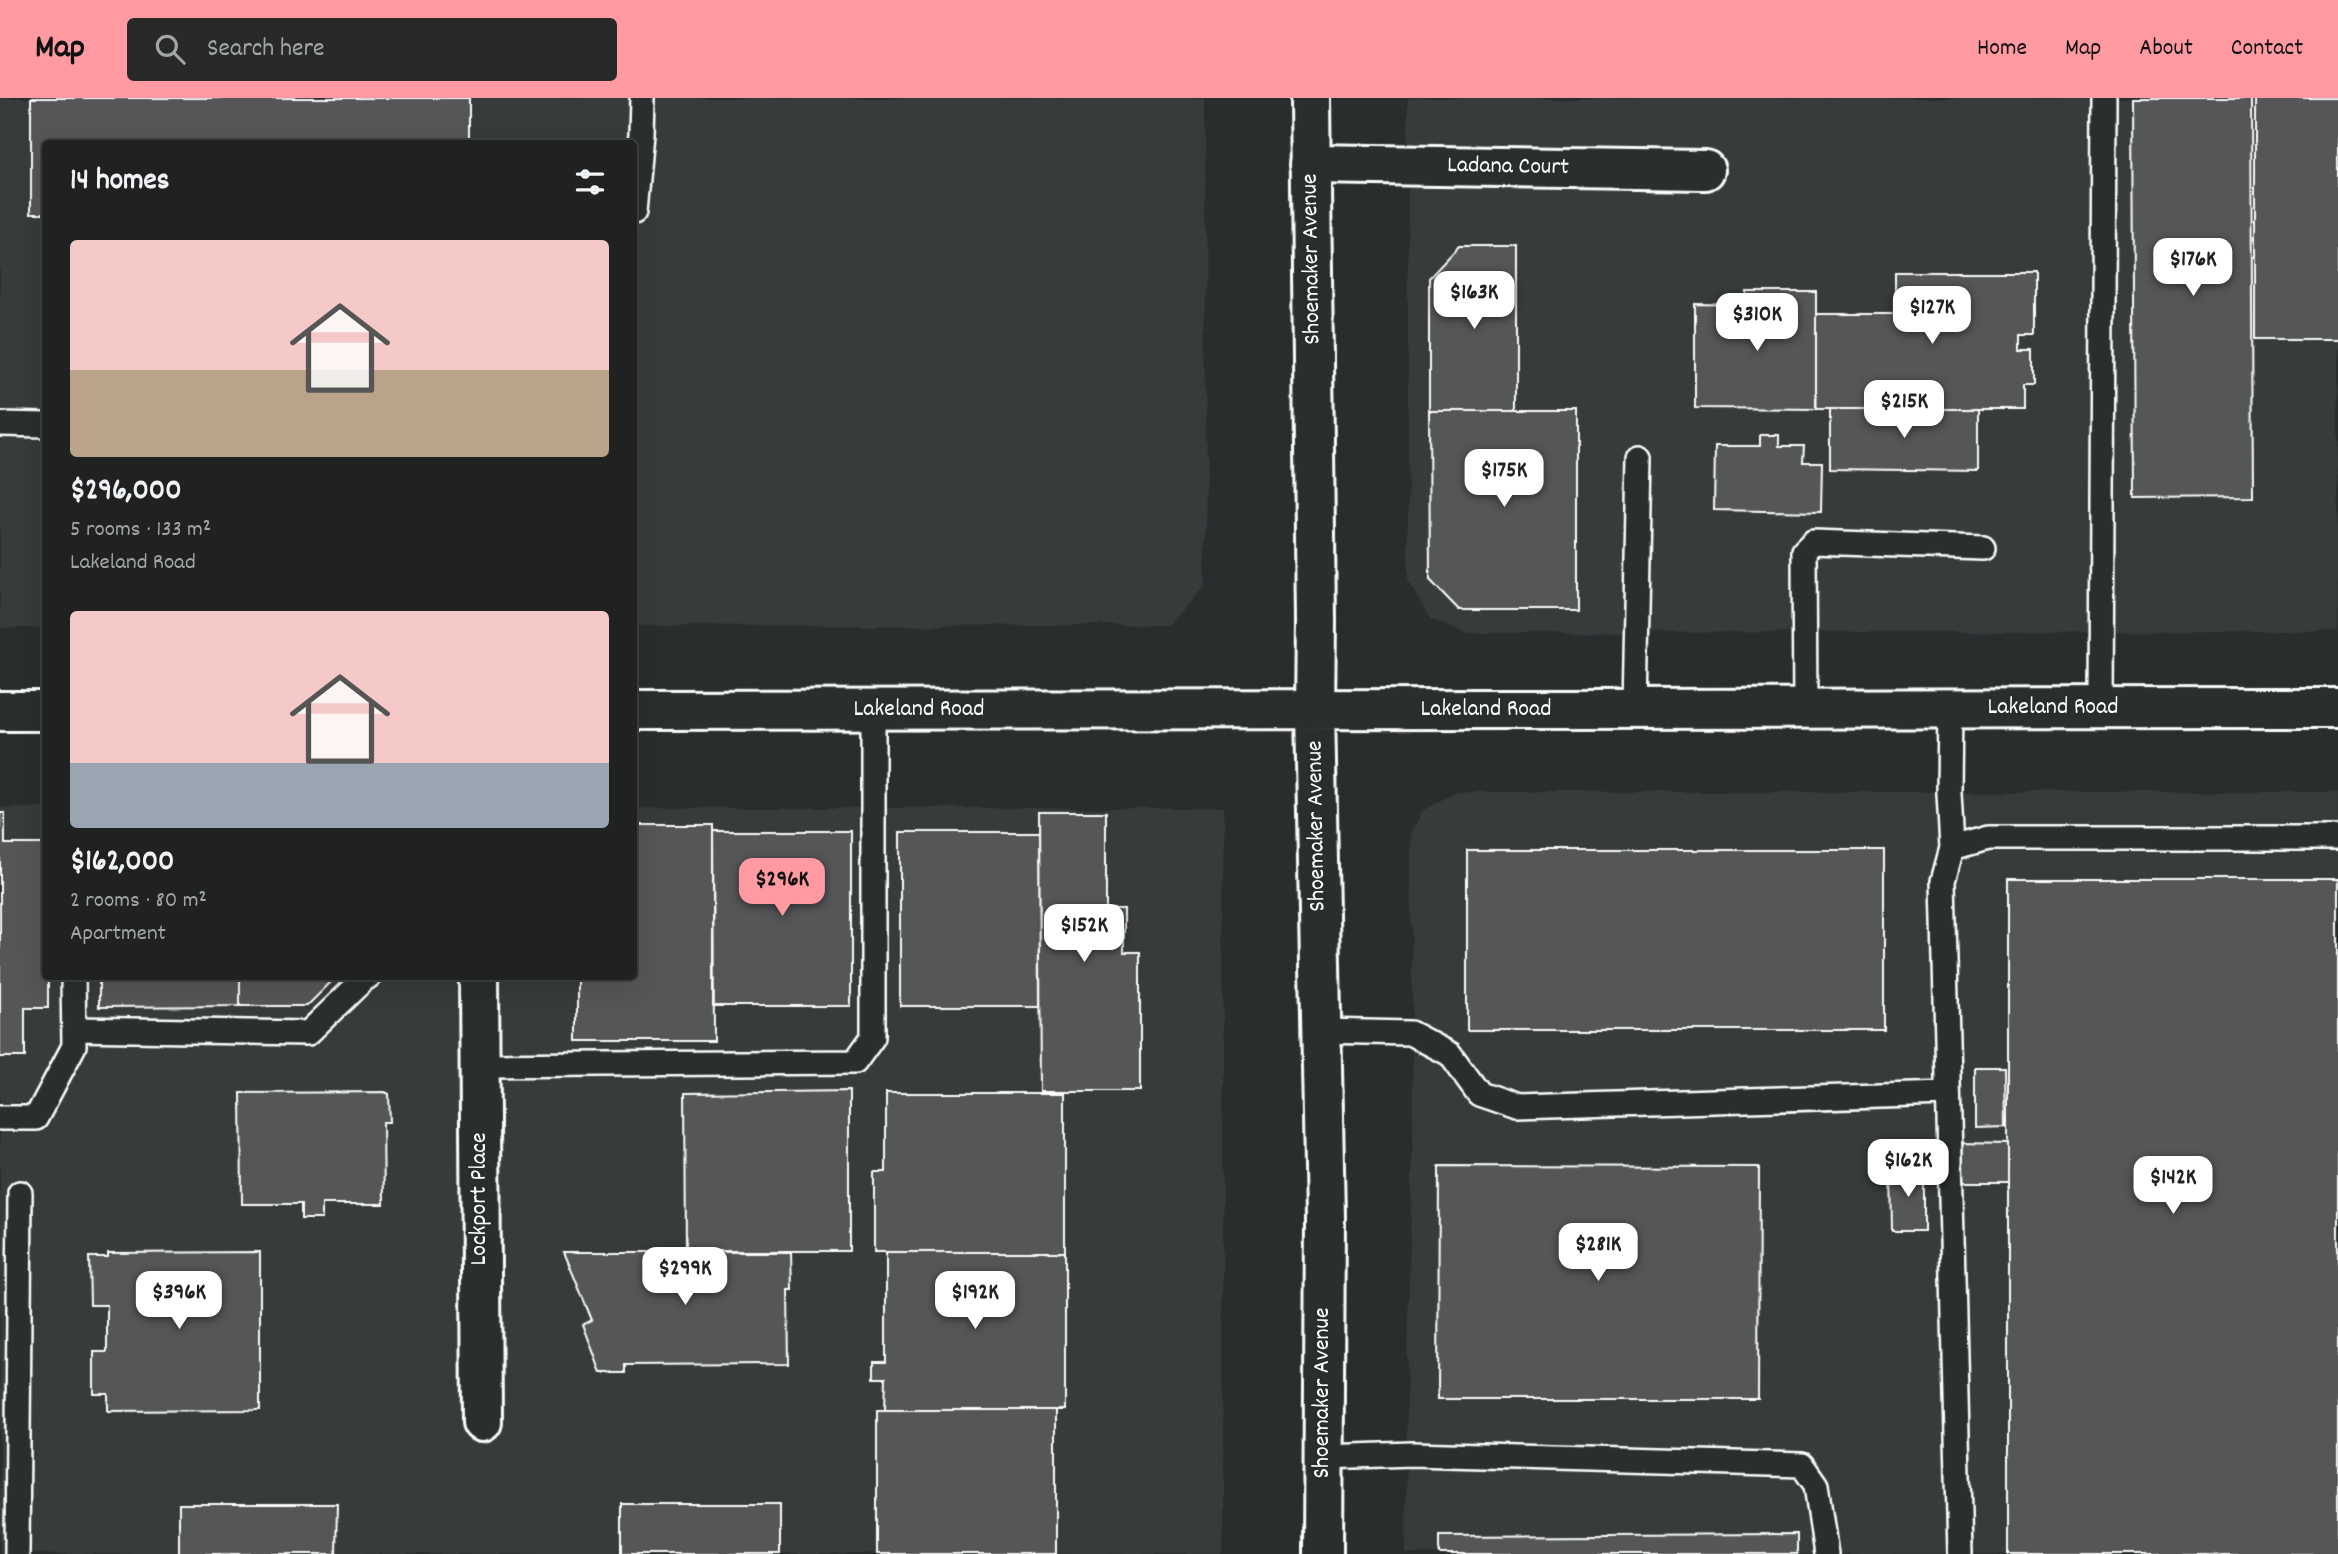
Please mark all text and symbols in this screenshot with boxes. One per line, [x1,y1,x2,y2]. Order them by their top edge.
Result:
search box [127,18,617,81]
text: Map [35,26,85,73]
icon: search [151,30,189,68]
text: Search here [207,31,325,68]
text: Home [1977,32,2027,66]
text: Map [2065,32,2101,66]
text: About [2139,32,2193,66]
text: Contact [2231,32,2303,66]
street label: Ladana Court [1447,149,1569,185]
text: 14 homes [70,161,169,204]
icon: filters [571,163,609,201]
street label: Shoemaker Avenue [1294,173,1330,345]
pin: $176K [2144,238,2242,298]
text: $176K [2169,244,2217,277]
pin: $163K [1425,272,1523,331]
text: $163K [1450,277,1498,310]
icon: home [277,285,403,411]
pin: $127K [1883,286,1981,346]
text: $127K [1909,292,1955,325]
pin: $310K [1708,294,1806,353]
text: $310K [1732,299,1782,332]
pin: $215K [1855,380,1953,440]
text: $215K [1880,386,1928,419]
pin: $175K [1455,450,1553,509]
text: $175K [1481,455,1527,488]
text: $296,000 [70,471,182,514]
text: 5 rooms · 133 m² [70,514,211,547]
text: Lakeland Road [70,547,196,580]
icon: home [277,656,403,782]
street label: Lakeland Road [1987,691,2119,725]
street label: Lakeland Road [853,693,985,727]
street label: Lakeland Road [1420,693,1552,727]
street label: Shoemaker Avenue [1299,740,1335,912]
text: $162,000 [70,842,174,885]
pin: $296K [733,858,831,918]
text: $296K [755,864,809,897]
text: 2 rooms · 80 m² [70,885,207,918]
pin: $152K [1035,904,1133,964]
text: $152K [1060,910,1108,943]
text: Apartment [70,918,166,951]
street label: Lockport Place [463,1132,497,1266]
pin: $162K [1859,1140,1957,1199]
text: $162K [1884,1145,1932,1178]
pin: $142K [2124,1156,2222,1216]
text: $142K [2150,1162,2196,1195]
pin: $281K [1549,1224,1647,1283]
text: $281K [1575,1229,1621,1262]
pin: $299K [636,1248,734,1307]
text: $299K [658,1253,712,1286]
pin: $396K [130,1272,228,1331]
pin: $192K [926,1272,1024,1331]
text: $396K [152,1277,206,1310]
text: $192K [951,1277,999,1310]
street label: Shoemaker Avenue [1306,1307,1340,1479]

